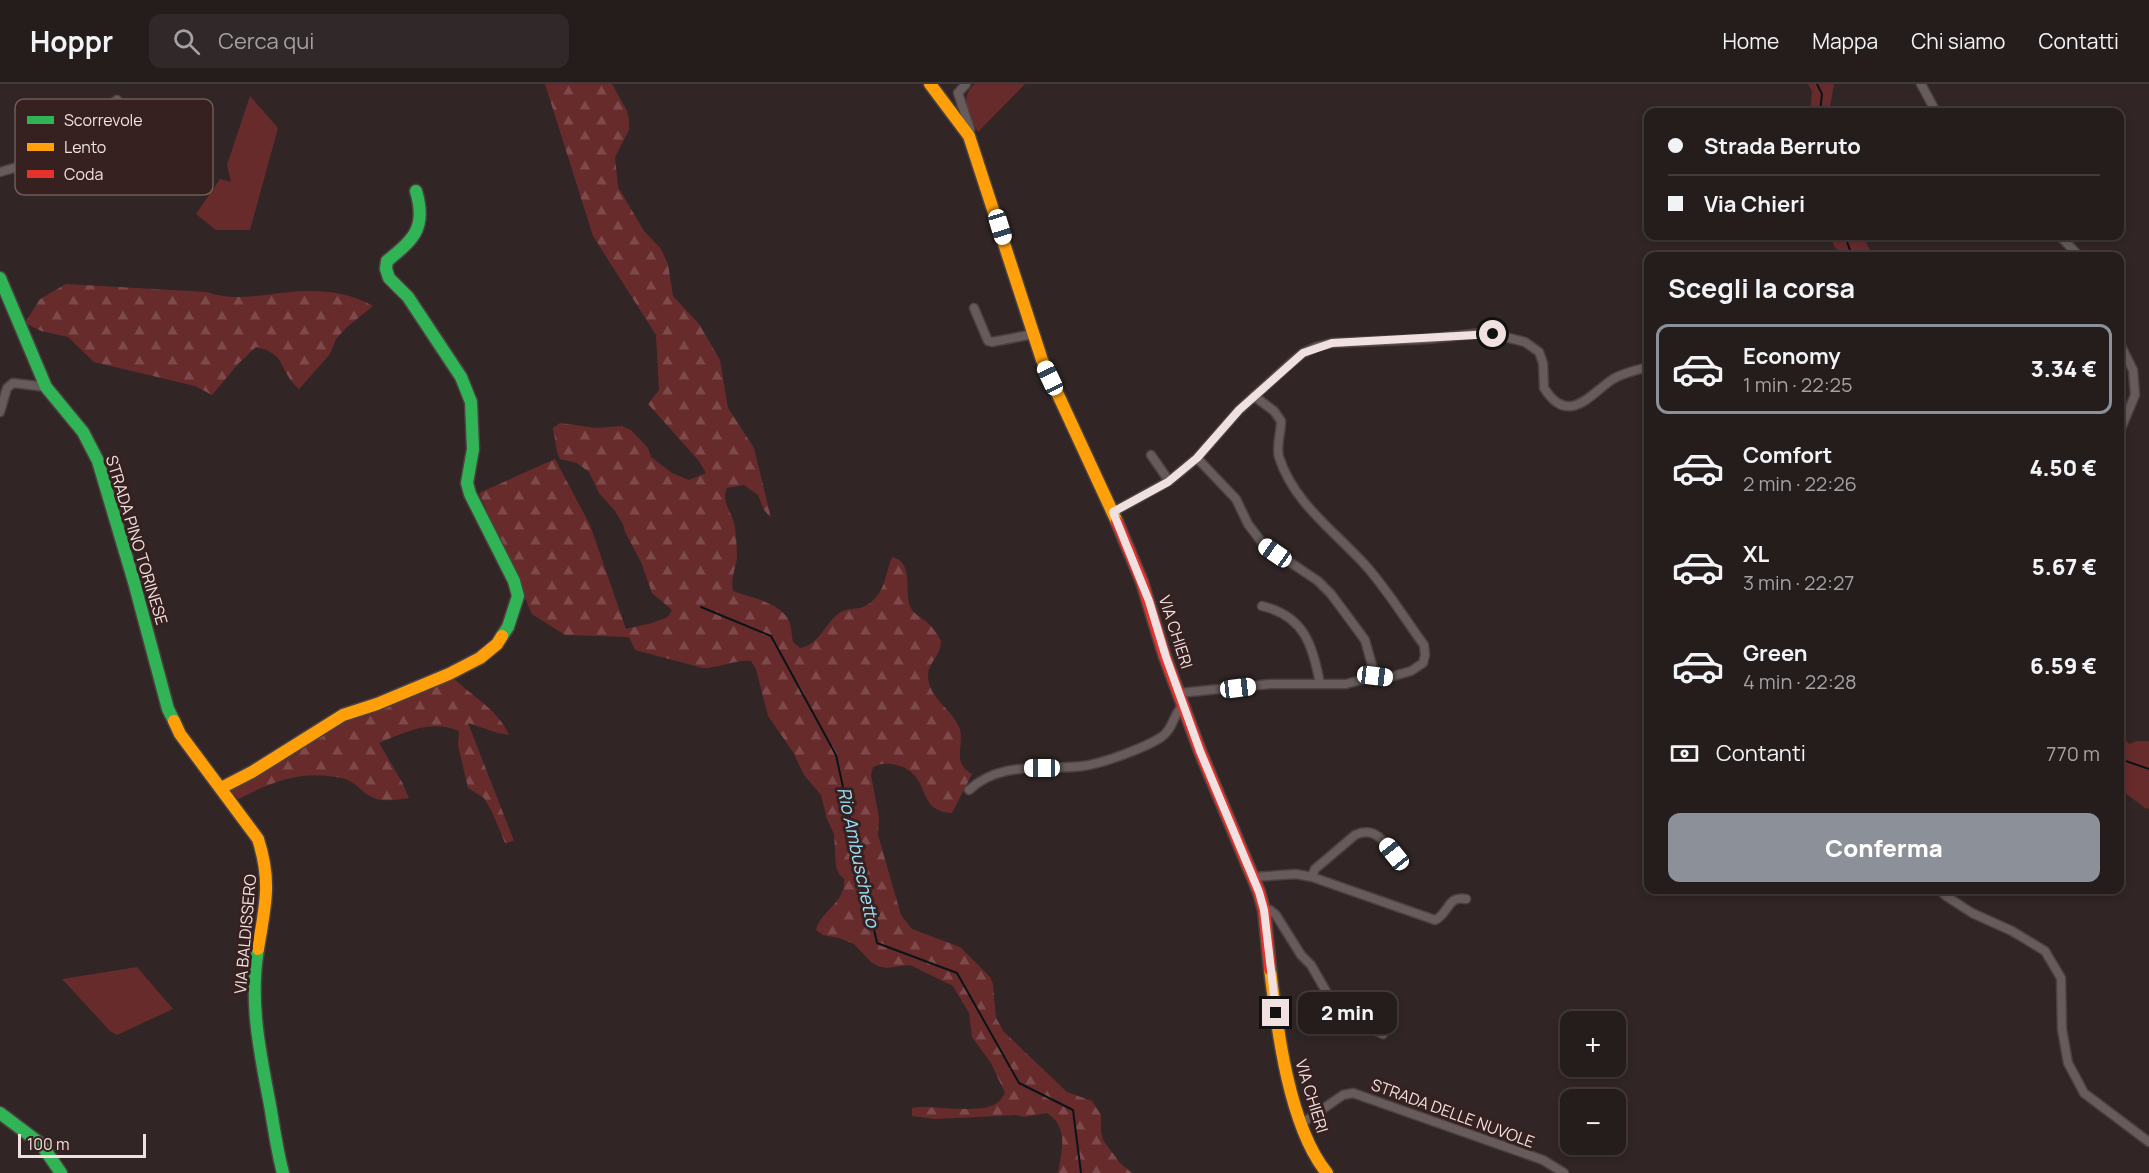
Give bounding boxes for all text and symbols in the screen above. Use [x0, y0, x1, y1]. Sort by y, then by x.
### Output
search box [149, 14, 569, 68]
text: Hoppr [30, 22, 113, 60]
icon: search [170, 25, 203, 58]
text: Cerca qui [218, 26, 314, 56]
text: Home [1722, 27, 1779, 55]
text: Mappa [1812, 27, 1878, 55]
text: Chi siamo [1911, 27, 2006, 55]
text: Contatti [2039, 27, 2119, 55]
legend [15, 99, 213, 195]
text: Scorrevole [64, 109, 143, 131]
text: Strada Berruto [1704, 131, 1861, 161]
text: Lento [64, 136, 106, 158]
text: Coda [64, 163, 103, 185]
text: Via Chieri [1704, 189, 1805, 219]
car [986, 207, 1014, 247]
text: Scegli la corsa [1668, 269, 1855, 306]
route start [1479, 320, 1506, 347]
text: Economy [1743, 341, 1841, 371]
icon: car [1671, 342, 1725, 396]
text: 3.34 € [2031, 354, 2097, 384]
car [1034, 358, 1066, 398]
text: 1 min · 22:25 [1743, 371, 1853, 398]
text: Comfort [1743, 440, 1832, 470]
icon: car [1671, 441, 1725, 495]
street label: STRADA PINO TORINESE [101, 453, 173, 627]
text: 4.50 € [2029, 453, 2097, 483]
text: 2 min · 22:26 [1743, 470, 1857, 497]
car [1255, 535, 1295, 571]
text: XL [1743, 539, 1769, 569]
icon: car [1671, 540, 1725, 594]
text: 5.67 € [2032, 552, 2097, 582]
text: 3 min · 22:27 [1743, 569, 1854, 596]
street label: VIA CHIERI [1154, 593, 1198, 671]
text: Green [1743, 638, 1808, 668]
icon: car [1671, 639, 1725, 693]
text: 6.59 € [2030, 651, 2097, 681]
car [1356, 665, 1394, 687]
text: 4 min · 22:28 [1743, 668, 1857, 695]
car [1219, 677, 1257, 699]
icon: cash [1668, 737, 1701, 770]
text: Contanti [1716, 738, 1806, 768]
text: 770 m [2046, 740, 2100, 767]
car [1024, 759, 1060, 777]
water label: Rio Ambuschetto [832, 785, 886, 930]
button: Conferma [1668, 813, 2100, 882]
car [1376, 834, 1412, 874]
street label: VIA BALDISSERO [229, 873, 261, 995]
callout: 2 min [1297, 992, 1396, 1034]
route end [1262, 999, 1289, 1026]
text: 2 min [1321, 999, 1374, 1026]
map controls [1560, 1011, 1626, 1155]
button: + [1560, 1011, 1626, 1077]
street label: VIA CHIERI [1290, 1057, 1334, 1135]
street label: STRADA DELLE NUVOLE [1368, 1073, 1538, 1153]
button: − [1560, 1089, 1626, 1155]
scale bar [18, 1131, 146, 1158]
text: 100 m [27, 1133, 70, 1155]

